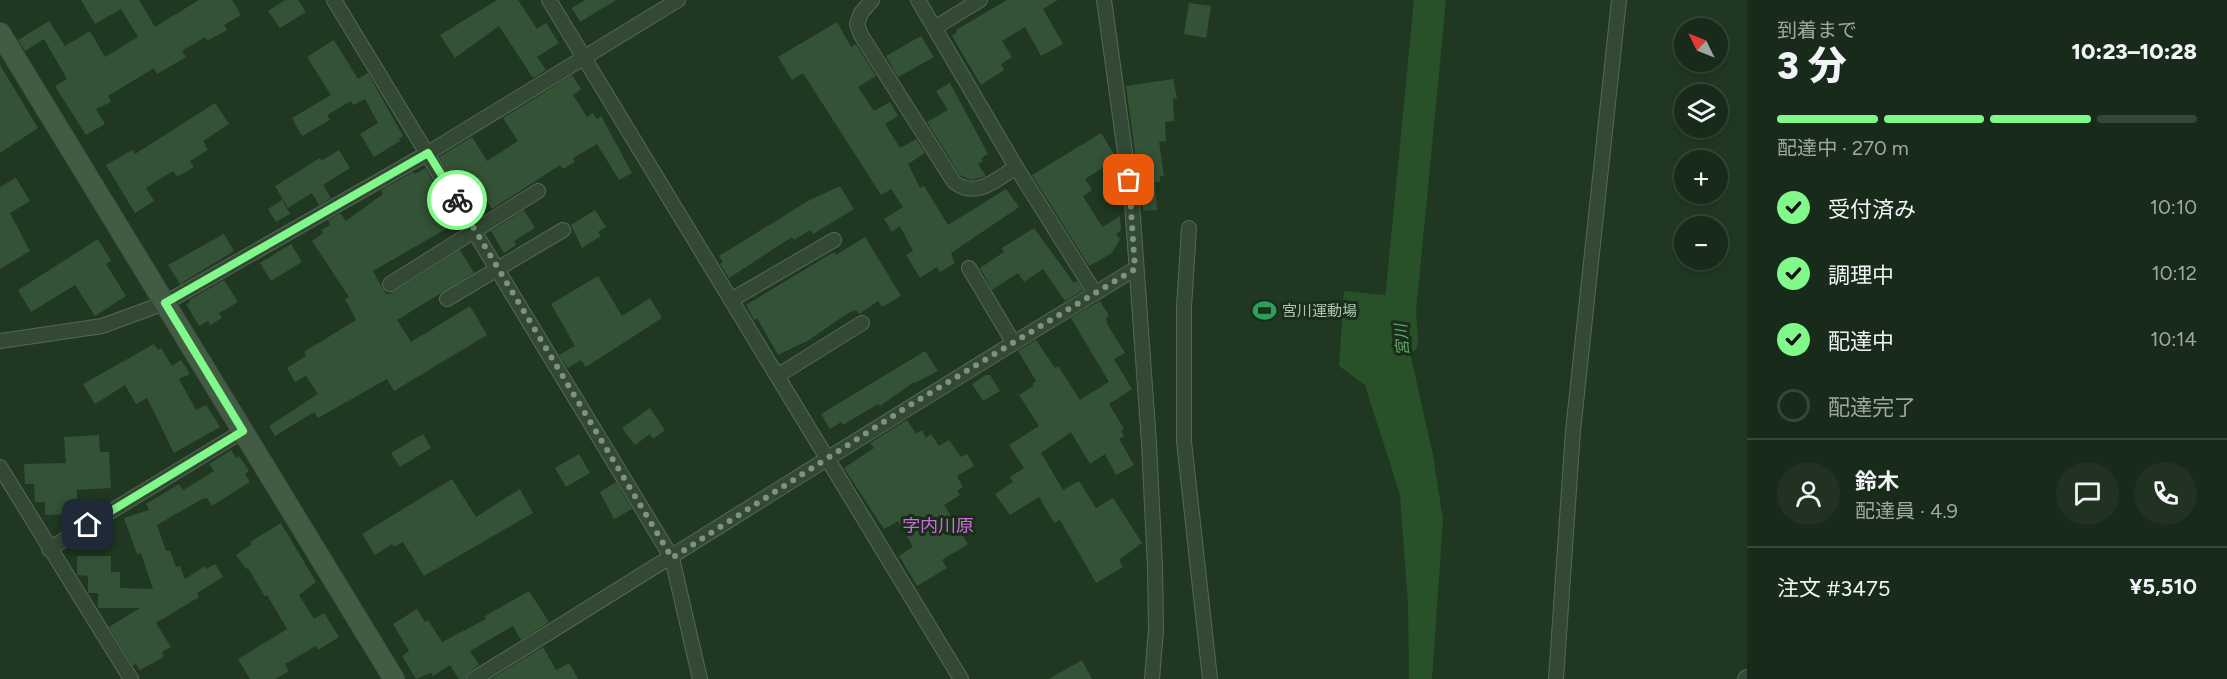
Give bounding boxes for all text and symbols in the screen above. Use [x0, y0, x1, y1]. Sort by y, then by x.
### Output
north arrow [1674, 18, 1728, 72]
map controls [1674, 18, 1728, 270]
text: 到着まで [1777, 18, 1857, 42]
text: 10:23–10:28 [2072, 38, 2197, 65]
text: 3 分 [1777, 42, 1847, 89]
button: layers [1674, 84, 1728, 138]
text: 配達中 · 270 m [1777, 136, 1909, 160]
button: + [1674, 150, 1728, 204]
pin [1103, 154, 1154, 205]
icon: bag [1112, 163, 1145, 196]
courier [427, 170, 487, 230]
icon: bike [441, 184, 474, 217]
icon: check [1777, 191, 1810, 224]
text: 10:10 [2150, 195, 2197, 219]
text: 受付済み [1828, 196, 1916, 223]
button: − [1674, 216, 1728, 270]
icon: check [1777, 257, 1810, 290]
text: 10:12 [2151, 261, 2197, 285]
text: 調理中 [1828, 262, 1894, 289]
sports icon: 宮川運動場 [1251, 298, 1277, 324]
place label: 宮川運動場 [1282, 302, 1357, 320]
water label: 宮川 [1391, 321, 1413, 357]
icon: check [1777, 323, 1810, 356]
text: 10:14 [2150, 327, 2197, 351]
text: 配達中 [1828, 328, 1894, 355]
text: 配達完了 [1828, 394, 1916, 421]
button: person [1777, 462, 1840, 525]
button: chat [2056, 462, 2119, 525]
button: phone [2134, 462, 2197, 525]
text: 鈴木 [1855, 468, 1899, 495]
pin [62, 499, 113, 550]
text: 配達員 · 4.9 [1855, 499, 1958, 523]
icon: home [71, 508, 104, 541]
district label: 字内川原 [902, 515, 974, 537]
text: ¥5,510 [2129, 573, 2197, 600]
text: 注文 #3475 [1777, 575, 1890, 602]

